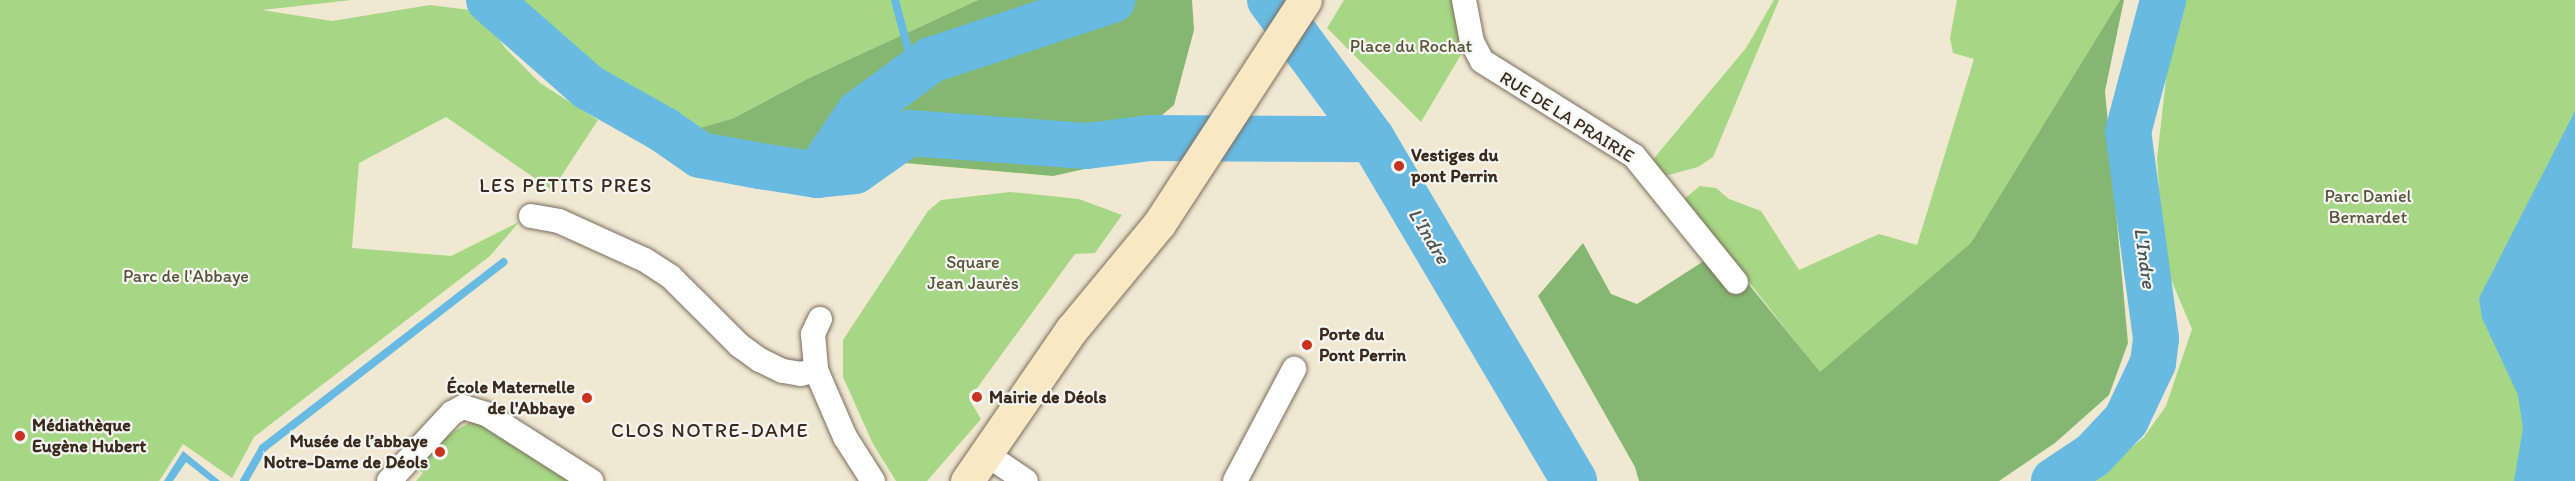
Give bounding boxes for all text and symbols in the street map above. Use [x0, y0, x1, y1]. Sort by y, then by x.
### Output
park label: Place du Rochat [1350, 35, 1472, 57]
street label: RUE DE LA PRAIRIE [1496, 67, 1638, 167]
place label: Vestiges du pont Perrin [1411, 145, 1499, 188]
marker: Vestiges du pont Perrin [1392, 159, 1406, 173]
district label: LES PETITS PRES [480, 173, 652, 197]
park label: Parc Daniel Bernardet [2324, 186, 2412, 228]
water label: L'Indre [1403, 204, 1455, 268]
water label: L'Indre [2129, 226, 2161, 290]
park label: Square Jean Jaurès [927, 252, 1019, 294]
park label: Parc de l'Abbaye [123, 265, 249, 287]
place label: Porte du Pont Perrin [1319, 324, 1406, 366]
marker: Porte du Pont Perrin [1300, 338, 1314, 352]
place label: École Maternelle de l'Abbaye [447, 377, 575, 420]
place label: Mairie de Déols [989, 386, 1107, 408]
marker: Mairie de Déols [970, 390, 984, 404]
marker: École Maternelle de l'Abbaye [580, 391, 594, 405]
place label: Médiathèque Eugène Hubert [32, 415, 146, 458]
district label: CLOS NOTRE-DAME [610, 418, 810, 442]
marker: Médiathèque Eugène Hubert [13, 429, 27, 443]
place label: Musée de l’abbaye Notre-Dame de Déols [264, 431, 428, 474]
marker: Musée de l’abbaye Notre-Dame de Déols [433, 445, 447, 459]

